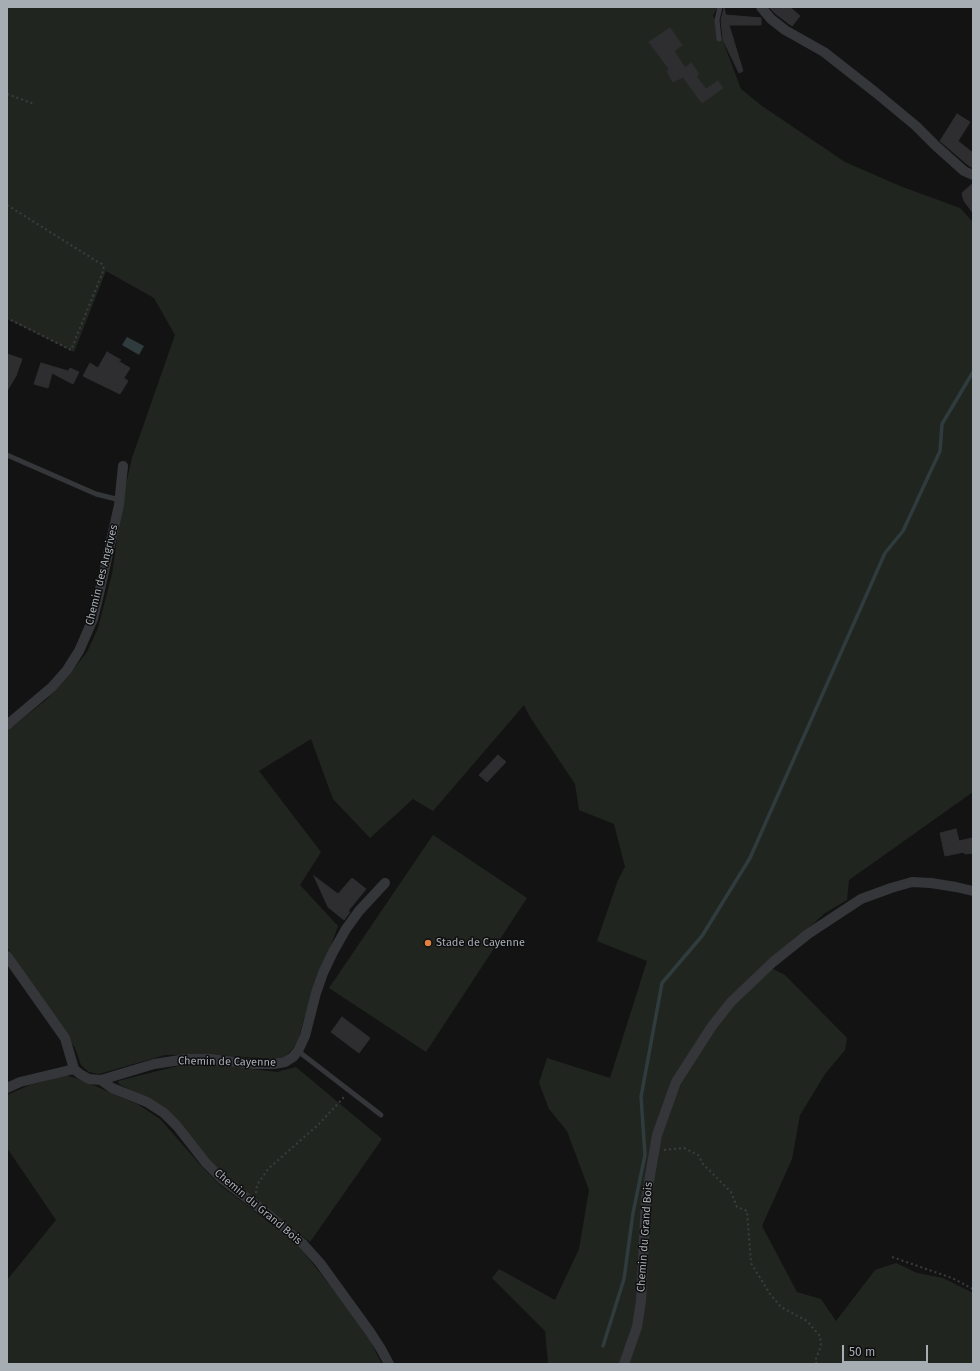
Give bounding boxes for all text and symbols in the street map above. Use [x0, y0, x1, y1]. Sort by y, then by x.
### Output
street label: Chemin des Angrives [83, 523, 121, 627]
place label: Stade de Cayenne [436, 936, 525, 950]
marker: Stade de Cayenne [423, 938, 433, 948]
street label: Chemin de Cayenne [178, 1055, 276, 1069]
street label: Chemin du Grand Bois [211, 1166, 305, 1248]
street label: Chemin du Grand Bois [635, 1181, 655, 1293]
scale bar [844, 1337, 930, 1363]
text: 50 m [849, 1345, 875, 1359]

